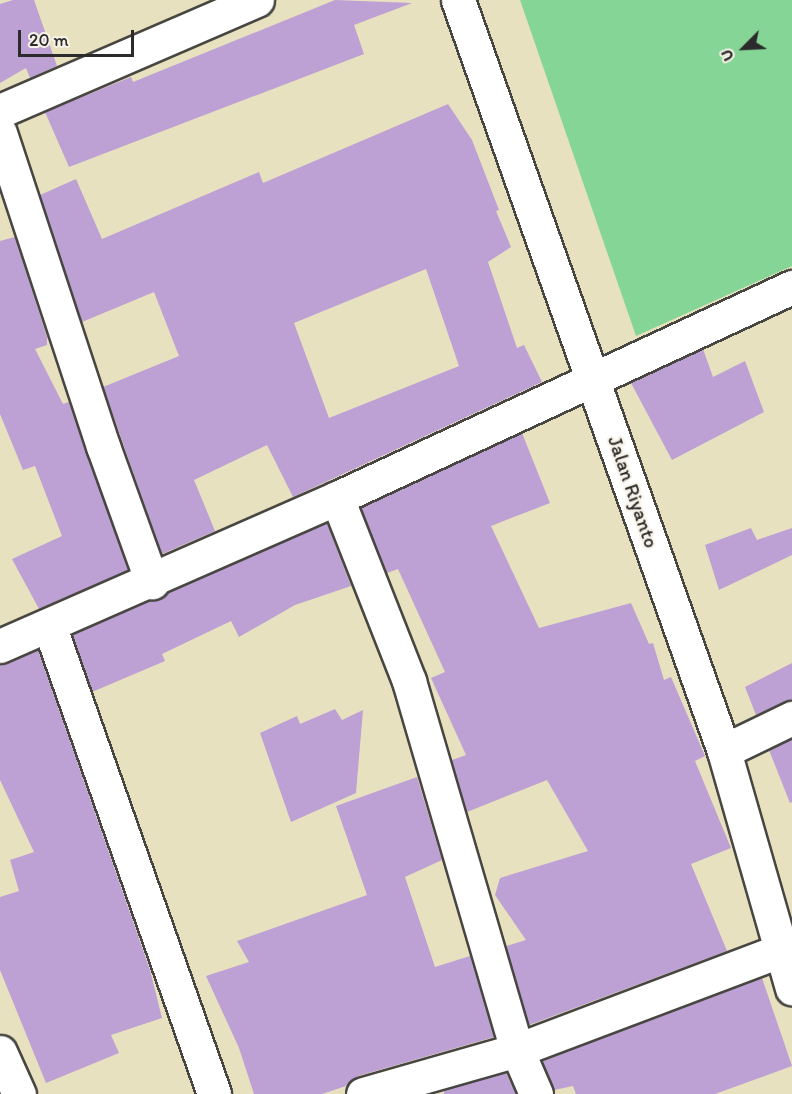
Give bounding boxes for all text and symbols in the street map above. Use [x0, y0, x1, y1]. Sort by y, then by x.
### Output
scale bar [21, 18, 136, 56]
north arrow [714, 18, 774, 78]
text: 20 m [29, 29, 69, 51]
text: U [716, 47, 738, 64]
street label: Jalan Riyanto [603, 434, 663, 550]

